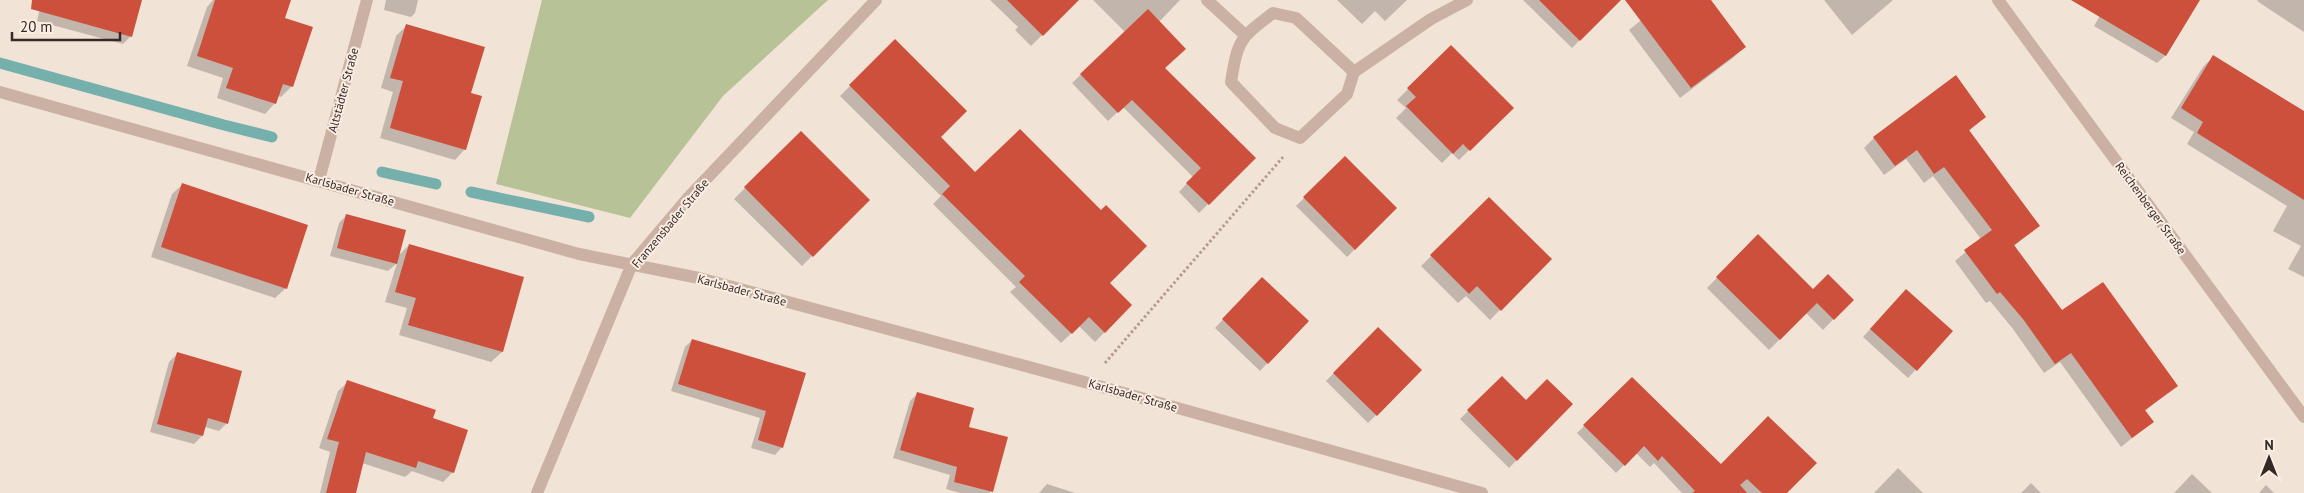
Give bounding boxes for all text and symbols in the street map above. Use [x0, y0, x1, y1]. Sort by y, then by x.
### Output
scale bar [12, 10, 120, 42]
text: 20 m [20, 17, 53, 36]
street label: Altstädter Straße [324, 46, 362, 134]
street label: Reichenberger Straße [2112, 159, 2190, 257]
street label: Karlsbader Straße [304, 169, 396, 209]
street label: Franzensbader Straße [628, 175, 712, 271]
street label: Karlsbader Straße [696, 271, 788, 309]
street label: Karlsbader Straße [1087, 375, 1179, 415]
north arrow [2244, 433, 2294, 483]
text: N [2264, 436, 2274, 454]

